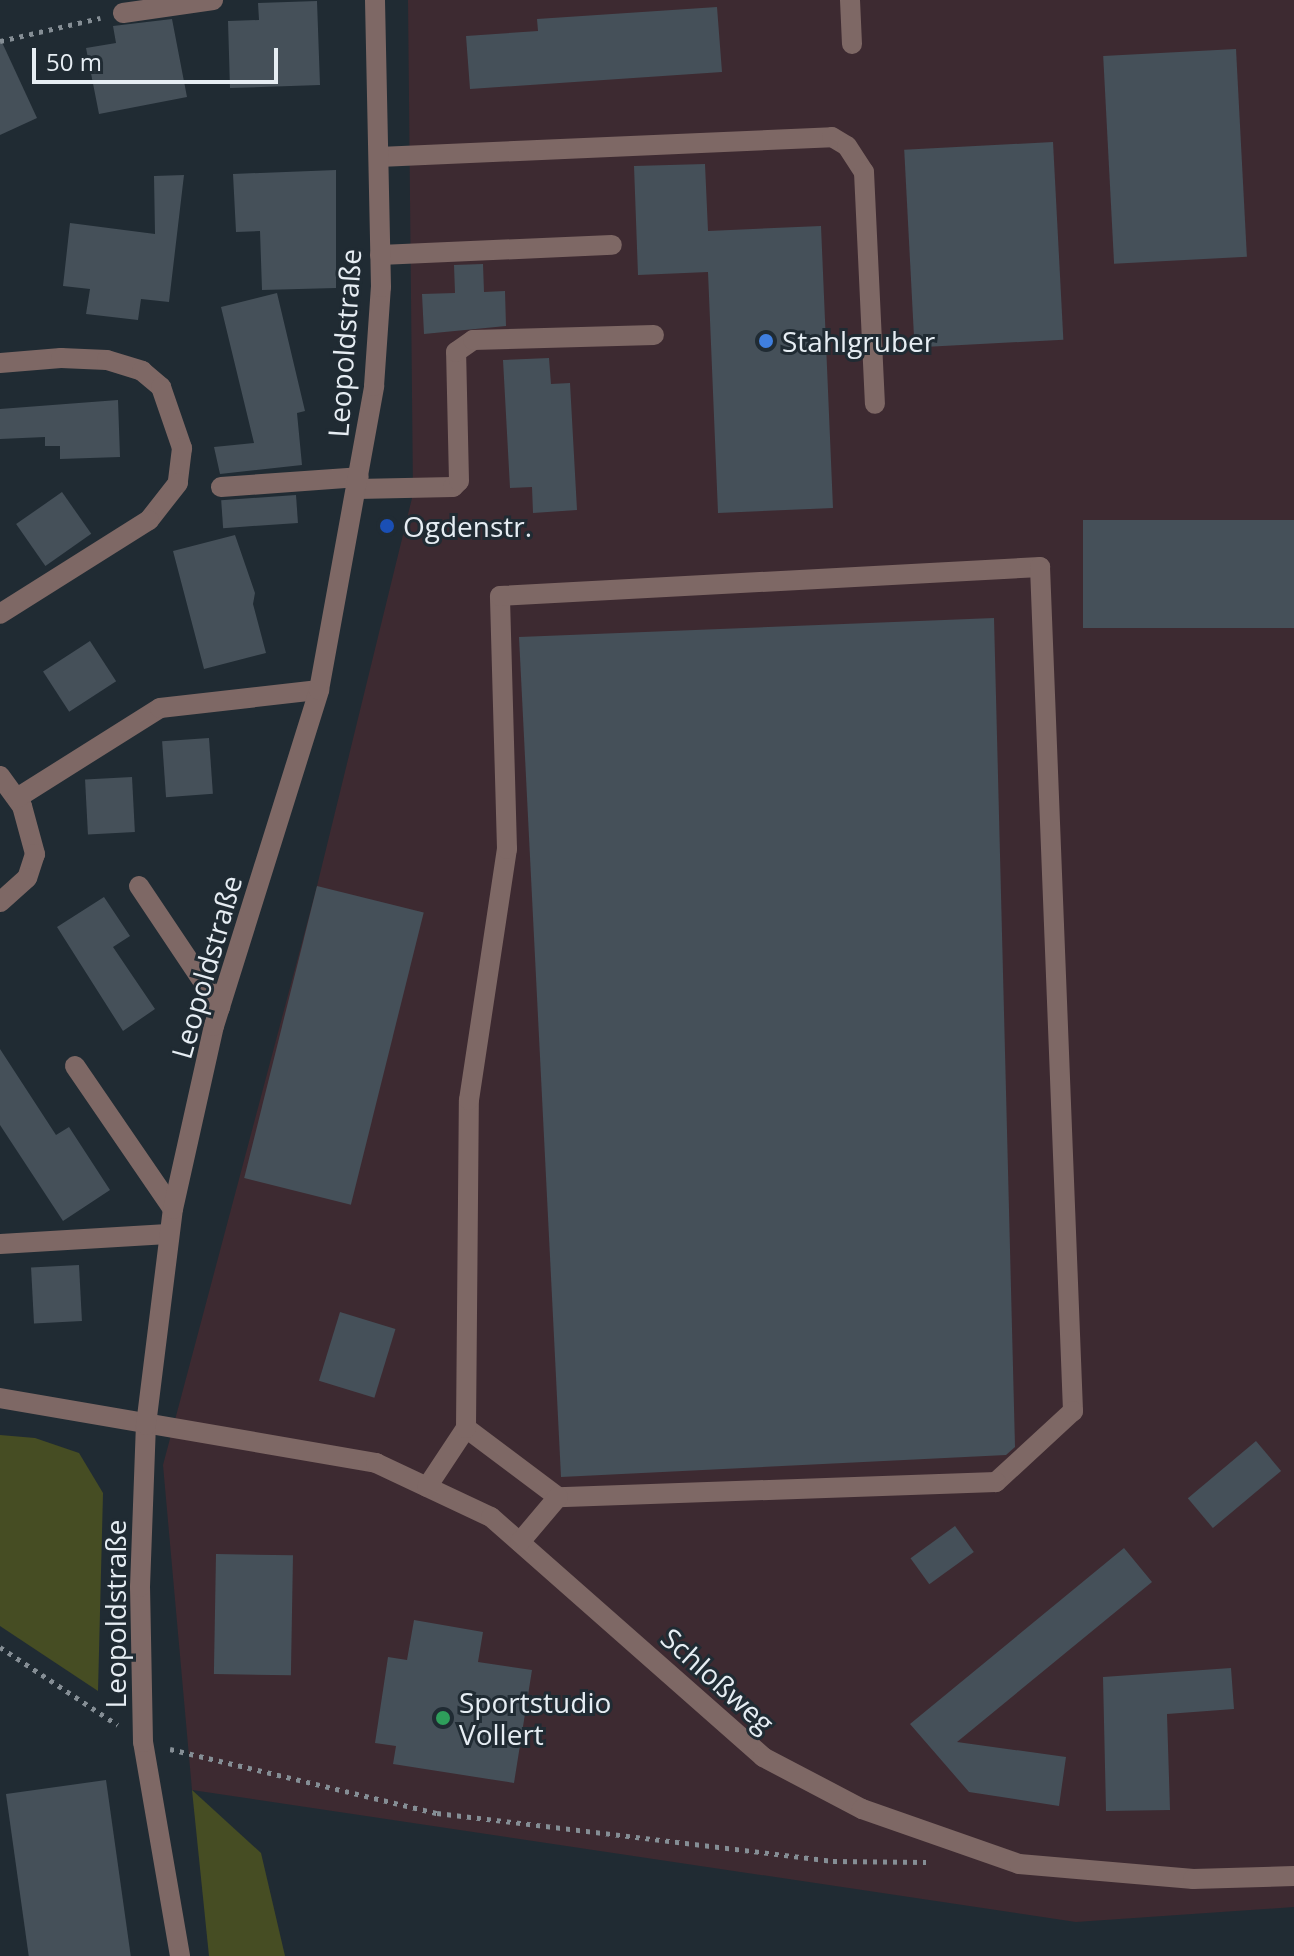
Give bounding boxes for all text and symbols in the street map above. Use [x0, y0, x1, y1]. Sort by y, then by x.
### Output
scale bar [36, 32, 282, 82]
text: 50 m [46, 45, 102, 78]
street label: Leopoldstraße [321, 248, 367, 438]
place label: Stahlgruber [782, 324, 935, 358]
marker: Stahlgruber [757, 332, 775, 350]
place label: Ogdenstr. [403, 509, 532, 543]
marker: Ogdenstr. [378, 517, 396, 535]
street label: Leopoldstraße [164, 872, 248, 1062]
street label: Leopoldstraße [98, 1520, 132, 1708]
street label: Schloßweg [655, 1621, 781, 1739]
place label: Sportstudio Vollert [459, 1685, 611, 1751]
marker: Sportstudio Vollert [434, 1709, 452, 1727]

